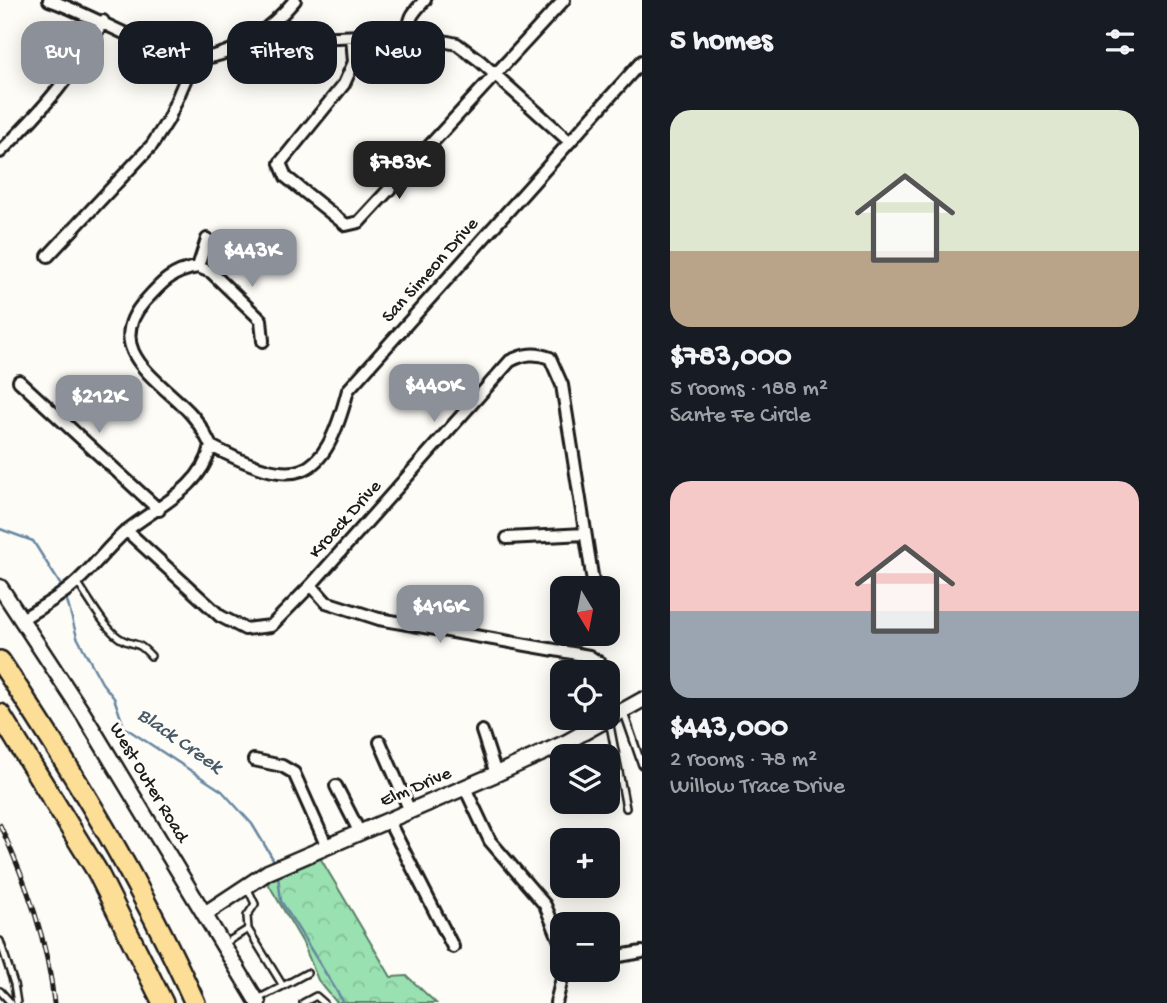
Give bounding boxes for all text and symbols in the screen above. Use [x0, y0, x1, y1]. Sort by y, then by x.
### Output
chip: Buy [21, 21, 104, 84]
chip: Rent [118, 21, 213, 84]
chip: Filters [227, 21, 337, 84]
chip: New [351, 21, 445, 84]
icon: filters [1101, 23, 1139, 61]
text: 5 homes [670, 25, 772, 60]
pin: $783K [350, 142, 448, 201]
text: $783K [369, 150, 429, 177]
icon: home [842, 155, 968, 281]
street label: San Simeon Drive [378, 213, 484, 328]
pin: $443K [203, 230, 301, 289]
text: $443K [224, 238, 280, 265]
text: $783,000 [670, 341, 792, 376]
pin: $440K [385, 364, 483, 424]
text: $440K [405, 373, 463, 400]
pin: $212K [50, 376, 148, 435]
text: 5 rooms · 188 m² [670, 376, 828, 403]
text: $212K [72, 384, 126, 411]
text: Sante Fe Circle [670, 403, 811, 430]
street label: Kroeck Drive [305, 476, 387, 564]
icon: home [842, 526, 968, 652]
north arrow [550, 576, 620, 646]
map controls [550, 576, 620, 982]
pin: $416K [391, 586, 489, 645]
text: $416K [413, 594, 467, 621]
button: locate [550, 660, 620, 730]
water label: Black Creek [132, 704, 229, 782]
text: $443,000 [670, 712, 788, 747]
street label: West Outer Road [103, 719, 194, 849]
button: layers [550, 744, 620, 814]
text: 2 rooms · 78 m² [670, 747, 817, 774]
street label: Elm Drive [377, 763, 455, 813]
text: Willow Trace Drive [670, 774, 845, 801]
button: + [550, 828, 620, 898]
button: − [550, 912, 620, 982]

